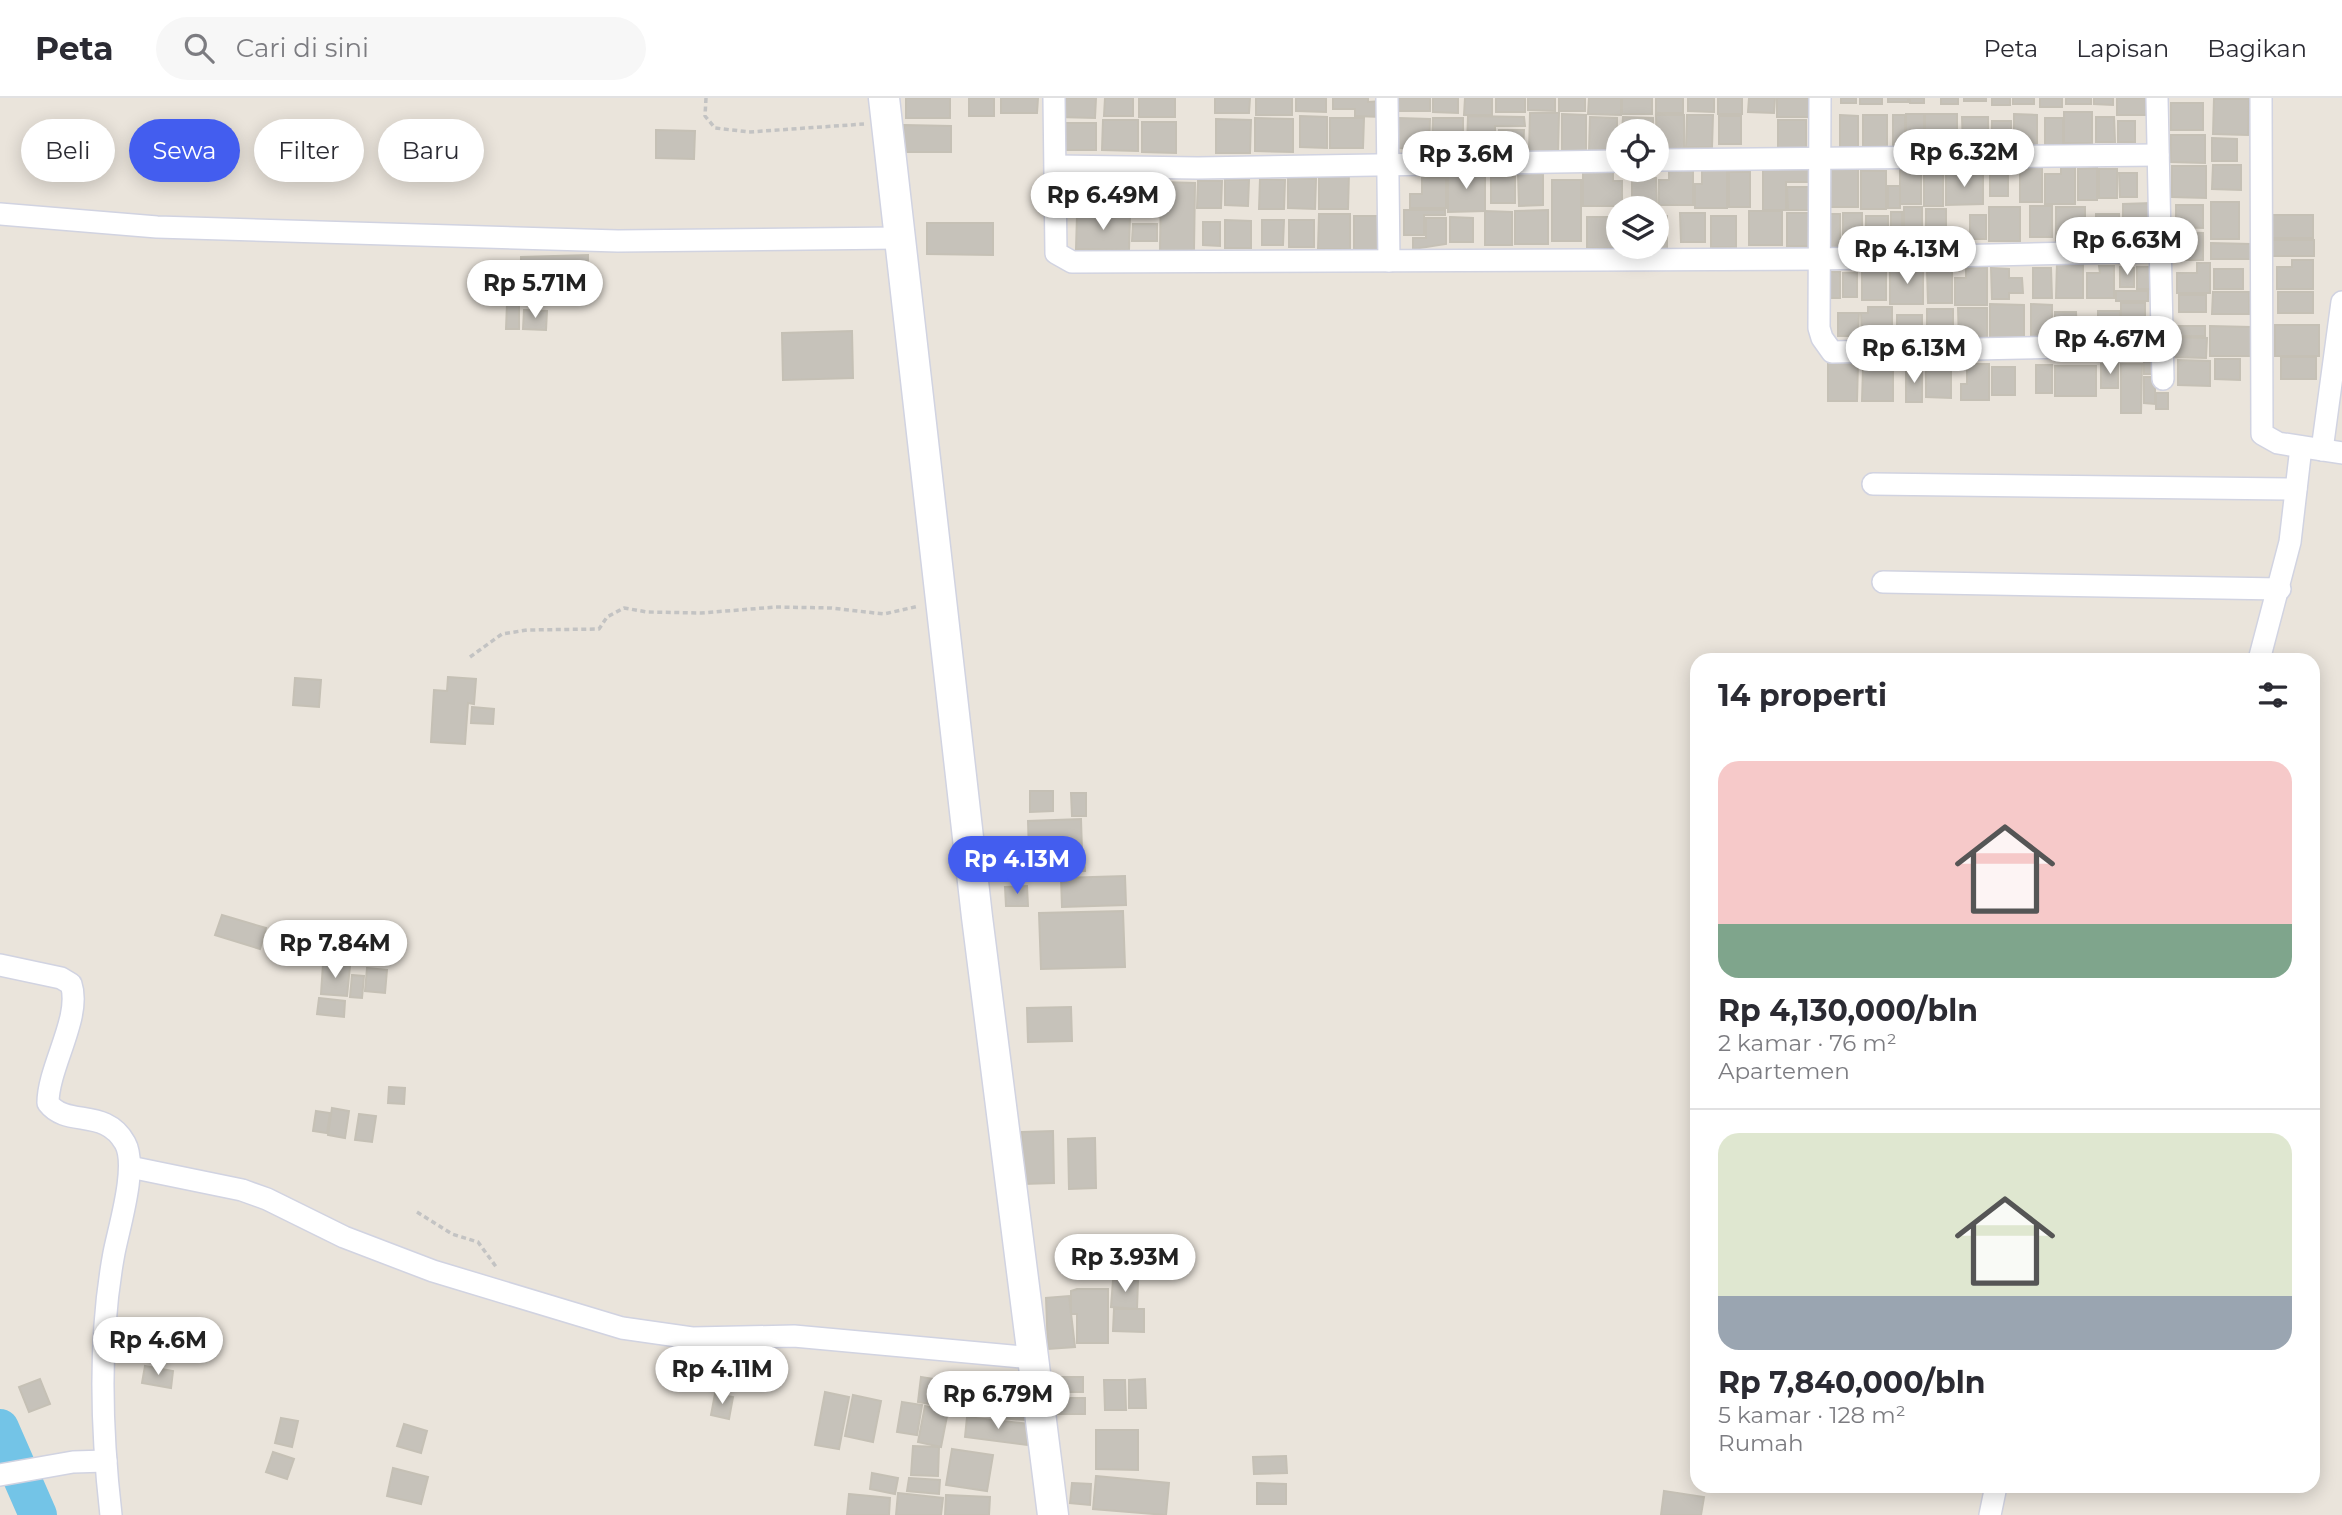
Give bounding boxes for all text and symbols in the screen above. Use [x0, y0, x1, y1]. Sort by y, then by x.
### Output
search box [156, 17, 646, 80]
text: Peta [35, 28, 114, 68]
icon: search [180, 29, 218, 67]
text: Cari di sini [236, 32, 369, 64]
text: Peta [1983, 34, 2038, 63]
text: Lapisan [2076, 34, 2169, 63]
text: Bagikan [2207, 34, 2307, 63]
chip: Beli [21, 119, 115, 182]
chip: Sewa [129, 119, 240, 182]
chip: Filter [254, 119, 364, 182]
chip: Baru [378, 119, 484, 182]
map controls [1606, 119, 1669, 259]
button: locate [1606, 119, 1669, 182]
pin: Rp 6.32M [1892, 130, 2036, 189]
pin: Rp 3.6M [1401, 132, 1531, 191]
text: Rp 6.32M [1909, 138, 2019, 166]
text: Rp 3.6M [1418, 140, 1514, 168]
pin: Rp 6.49M [1031, 172, 1175, 232]
text: Rp 6.49M [1047, 181, 1159, 209]
button: layers [1606, 196, 1669, 259]
pin: Rp 6.63M [2055, 218, 2199, 277]
pin: Rp 4.13M [1835, 226, 1979, 286]
text: Rp 6.63M [2072, 226, 2182, 254]
text: Rp 4.13M [1854, 235, 1960, 263]
pin: Rp 5.71M [463, 260, 607, 320]
text: Rp 5.71M [483, 269, 587, 297]
pin: Rp 4.67M [2038, 316, 2182, 376]
text: Rp 4.67M [2054, 325, 2166, 353]
pin: Rp 6.13M [1842, 326, 1986, 385]
text: Rp 6.13M [1862, 334, 1966, 362]
icon: filters [2254, 676, 2292, 714]
text: 14 properti [1718, 677, 1887, 714]
icon: home [1942, 806, 2068, 932]
pin: Rp 4.13M [945, 836, 1089, 896]
text: Rp 4.13M [964, 845, 1070, 873]
pin: Rp 7.84M [263, 920, 407, 980]
text: Rp 7.84M [279, 929, 391, 957]
text: Rp 4,130,000/bln [1718, 992, 1978, 1029]
text: 2 kamar · 76 m² [1718, 1029, 1897, 1057]
text: Apartemen [1718, 1057, 1850, 1085]
icon: home [1942, 1178, 2068, 1304]
pin: Rp 3.93M [1053, 1234, 1197, 1294]
text: Rp 3.93M [1071, 1243, 1179, 1271]
pin: Rp 4.6M [93, 1318, 223, 1377]
text: Rp 4.6M [109, 1326, 207, 1354]
pin: Rp 4.11M [650, 1346, 794, 1406]
text: Rp 4.11M [671, 1355, 773, 1383]
text: Rp 7,840,000/bln [1718, 1364, 1986, 1401]
pin: Rp 6.79M [926, 1372, 1070, 1431]
text: Rp 6.79M [943, 1380, 1053, 1408]
text: 5 kamar · 128 m² [1718, 1401, 1906, 1429]
text: Rumah [1718, 1429, 1804, 1457]

